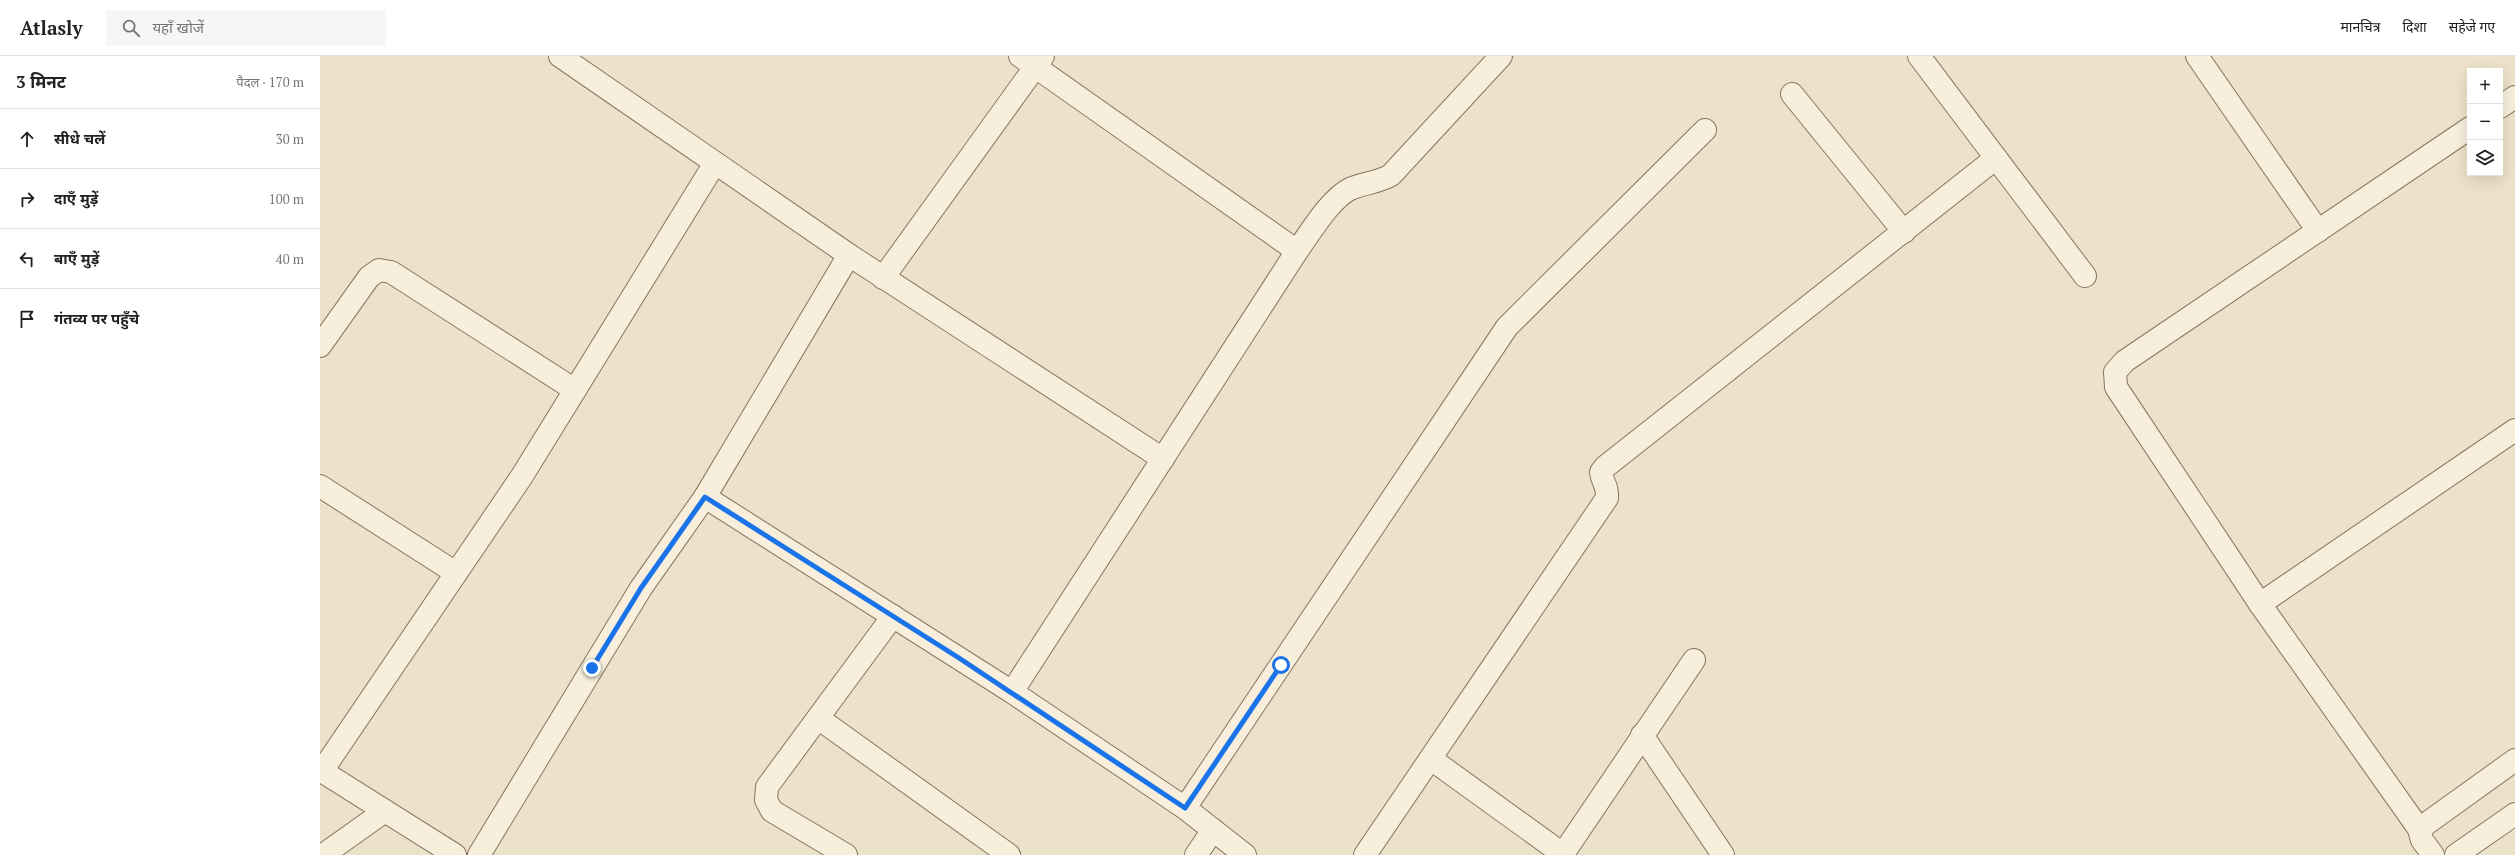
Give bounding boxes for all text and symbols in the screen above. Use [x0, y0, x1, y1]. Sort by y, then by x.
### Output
search box [106, 10, 386, 46]
text: Atlasly [20, 15, 82, 40]
icon: search [120, 17, 142, 39]
text: यहाँ खोजें [152, 17, 204, 37]
text: मानचित्र [2340, 17, 2380, 36]
text: दिशा [2402, 17, 2427, 36]
text: सहेजे गए [2449, 17, 2495, 36]
map controls [2467, 68, 2503, 176]
button: + [2467, 68, 2503, 104]
text: 3 मिनट [16, 70, 66, 93]
text: पैदल · 170 m [236, 73, 304, 91]
button: − [2467, 104, 2503, 140]
icon: ahead [16, 128, 38, 150]
text: सीधे चलें [54, 128, 105, 148]
text: 30 m [276, 130, 304, 148]
button: layers [2467, 140, 2503, 176]
icon: right [16, 188, 38, 210]
text: दाएँ मुड़ें [54, 188, 98, 208]
text: 100 m [269, 190, 304, 208]
icon: left [16, 248, 38, 270]
text: बाएँ मुड़ें [54, 248, 99, 268]
text: 40 m [276, 250, 304, 268]
icon: arrive [16, 308, 38, 330]
text: गंतव्य पर पहुँचे [54, 308, 139, 328]
route start [1272, 656, 1290, 674]
route end [583, 659, 601, 677]

